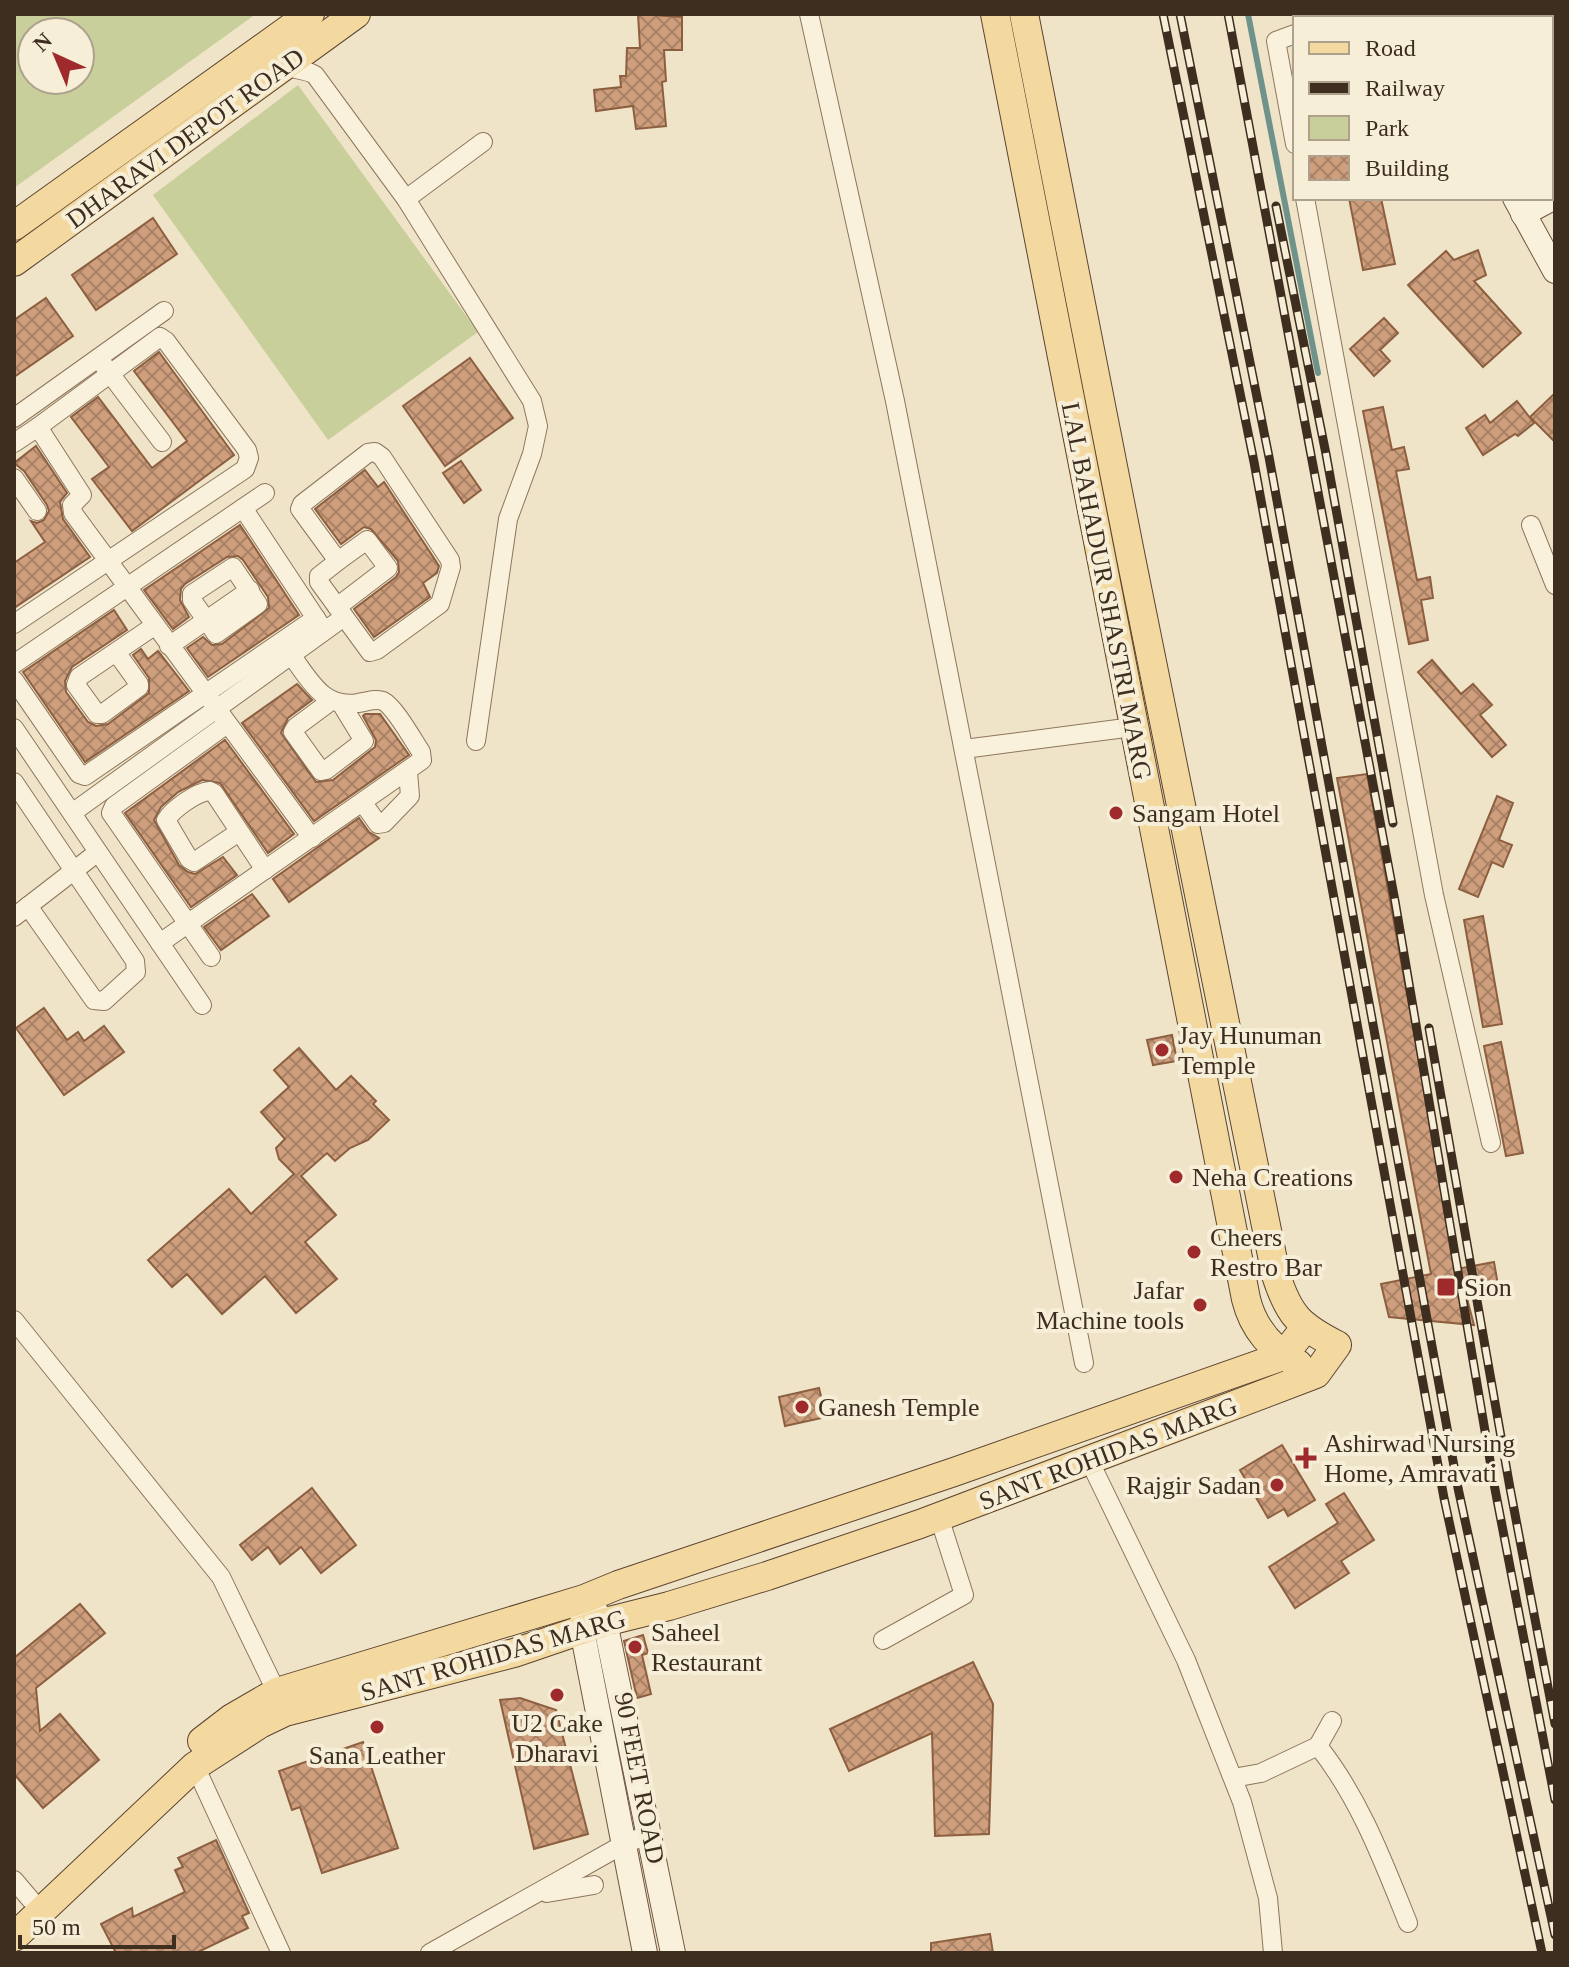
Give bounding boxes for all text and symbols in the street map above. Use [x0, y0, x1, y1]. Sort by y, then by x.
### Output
north arrow [16, 16, 96, 96]
legend [1293, 16, 1553, 200]
text: N [28, 27, 57, 56]
text: Road [1365, 35, 1416, 61]
street label: DHARAVI DEPOT ROAD [61, 42, 310, 234]
text: Railway [1365, 75, 1445, 101]
text: Park [1365, 115, 1409, 141]
text: Building [1365, 155, 1449, 181]
street label: LAL BAHADUR SHASTRI MARG [1056, 400, 1157, 782]
place label: Sangam Hotel [1132, 799, 1280, 828]
marker: Sangam Hotel [1107, 804, 1125, 822]
place label: Jay Hunuman Temple [1178, 1021, 1322, 1080]
marker: Jay Hunuman Temple [1153, 1041, 1171, 1059]
place label: Neha Creations [1192, 1163, 1353, 1192]
marker: Neha Creations [1167, 1168, 1185, 1186]
place label: Cheers Restro Bar [1210, 1223, 1322, 1282]
marker: Cheers Restro Bar [1185, 1243, 1203, 1261]
place label: Sion [1464, 1273, 1512, 1302]
place label: Jafar Machine tools [1036, 1276, 1184, 1335]
marker: Sion [1435, 1276, 1457, 1298]
marker: Jafar Machine tools [1191, 1296, 1209, 1314]
street label: SANT ROHIDAS MARG [975, 1391, 1241, 1516]
place label: Ganesh Temple [818, 1393, 980, 1422]
marker: Ganesh Temple [793, 1398, 811, 1416]
place label: Ashirwad Nursing Home, Amravati [1324, 1429, 1515, 1488]
marker: Ashirwad Nursing Home, Amravati [1295, 1447, 1317, 1469]
place label: Rajgir Sadan [1126, 1471, 1261, 1500]
marker: Rajgir Sadan [1268, 1476, 1286, 1494]
street label: SANT ROHIDAS MARG [357, 1604, 629, 1707]
place label: Saheel Restaurant [651, 1618, 763, 1677]
marker: Saheel Restaurant [626, 1638, 644, 1656]
marker: U2 Cake Dharavi [548, 1686, 566, 1704]
street label: 90 FEET ROAD [609, 1690, 670, 1866]
place label: U2 Cake Dharavi [511, 1709, 603, 1768]
marker: Sana Leather [368, 1718, 386, 1736]
place label: Sana Leather [309, 1741, 446, 1770]
scale bar [20, 1899, 174, 1949]
text: 50 m [32, 1914, 81, 1940]

